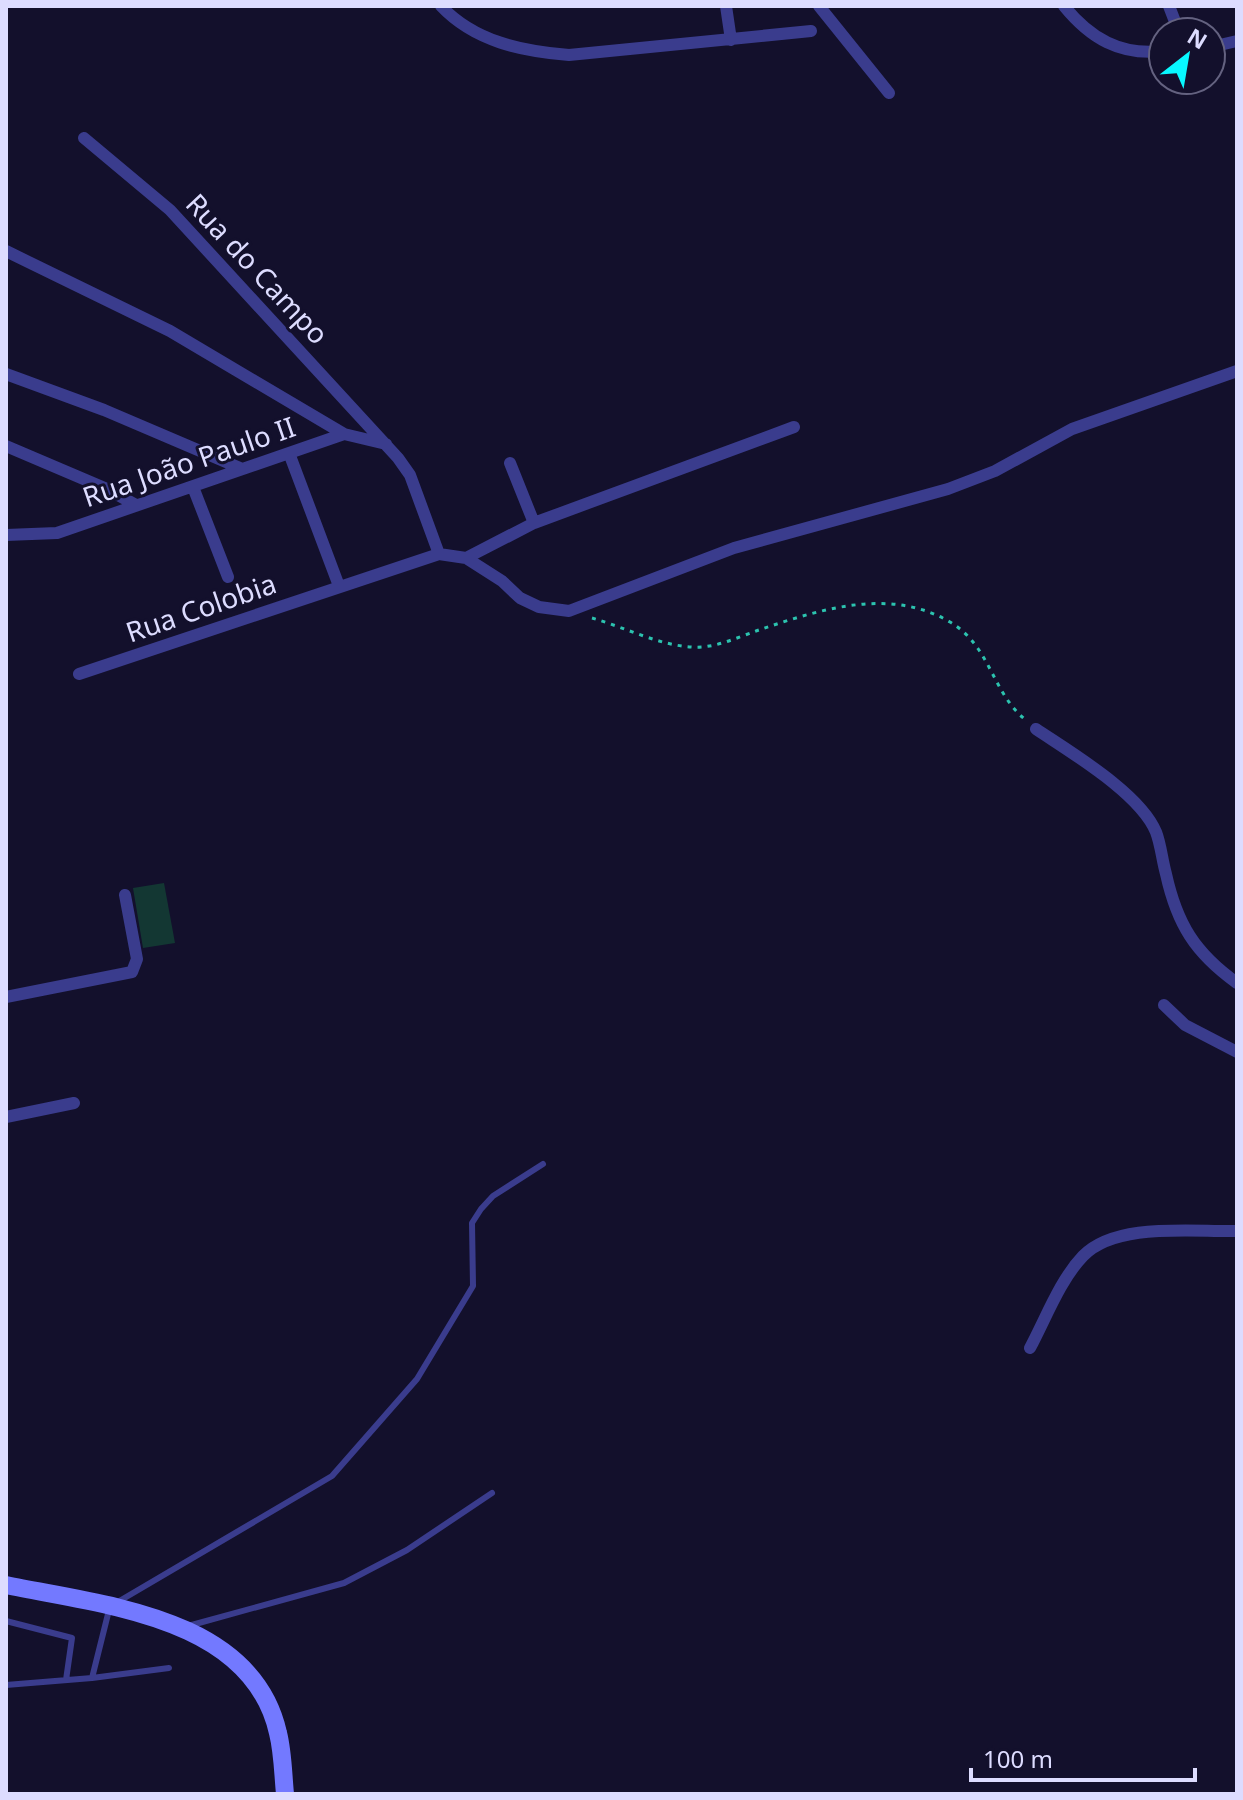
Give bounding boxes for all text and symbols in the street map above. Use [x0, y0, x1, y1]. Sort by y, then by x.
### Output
north arrow [1147, 16, 1227, 96]
text: N [1182, 21, 1213, 55]
street label: Rua do Campo [178, 185, 337, 352]
street label: Rua João Paulo II [77, 407, 300, 515]
street label: Rua Colobia [120, 564, 281, 651]
scale bar [971, 1732, 1195, 1782]
text: 100 m [983, 1742, 1053, 1775]

